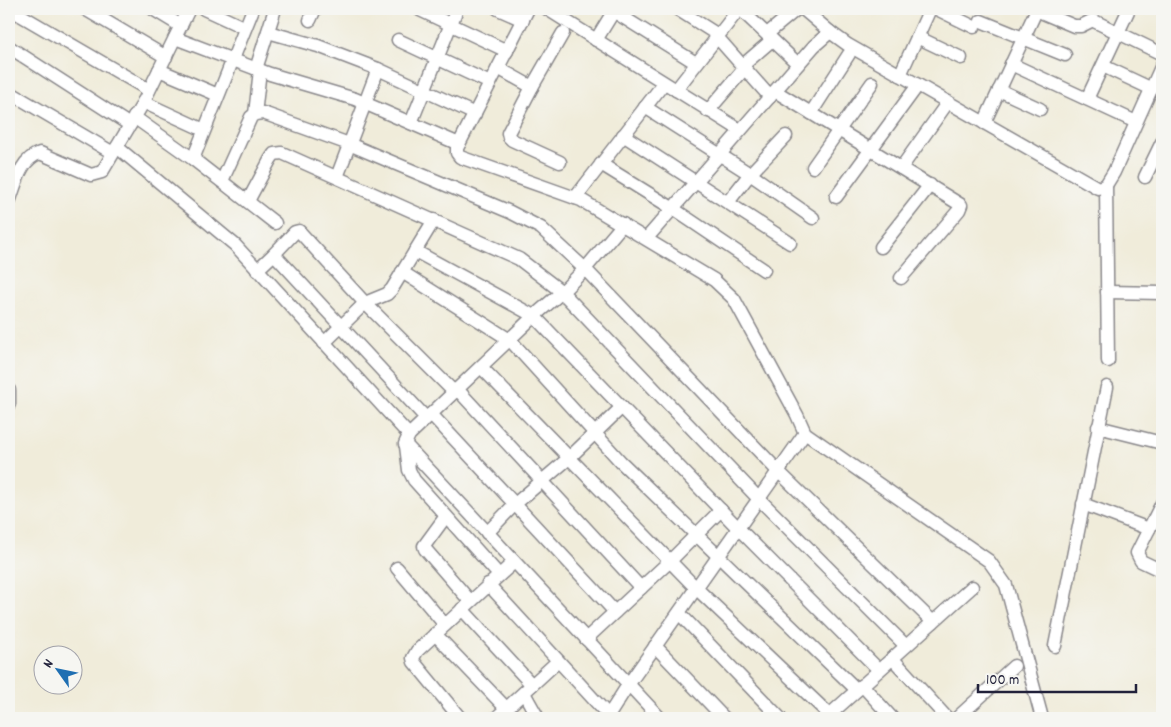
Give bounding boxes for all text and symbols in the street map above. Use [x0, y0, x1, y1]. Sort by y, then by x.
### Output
north arrow [32, 644, 82, 694]
text: N [39, 656, 59, 672]
scale bar [978, 662, 1136, 694]
text: 100 m [986, 670, 1019, 692]

